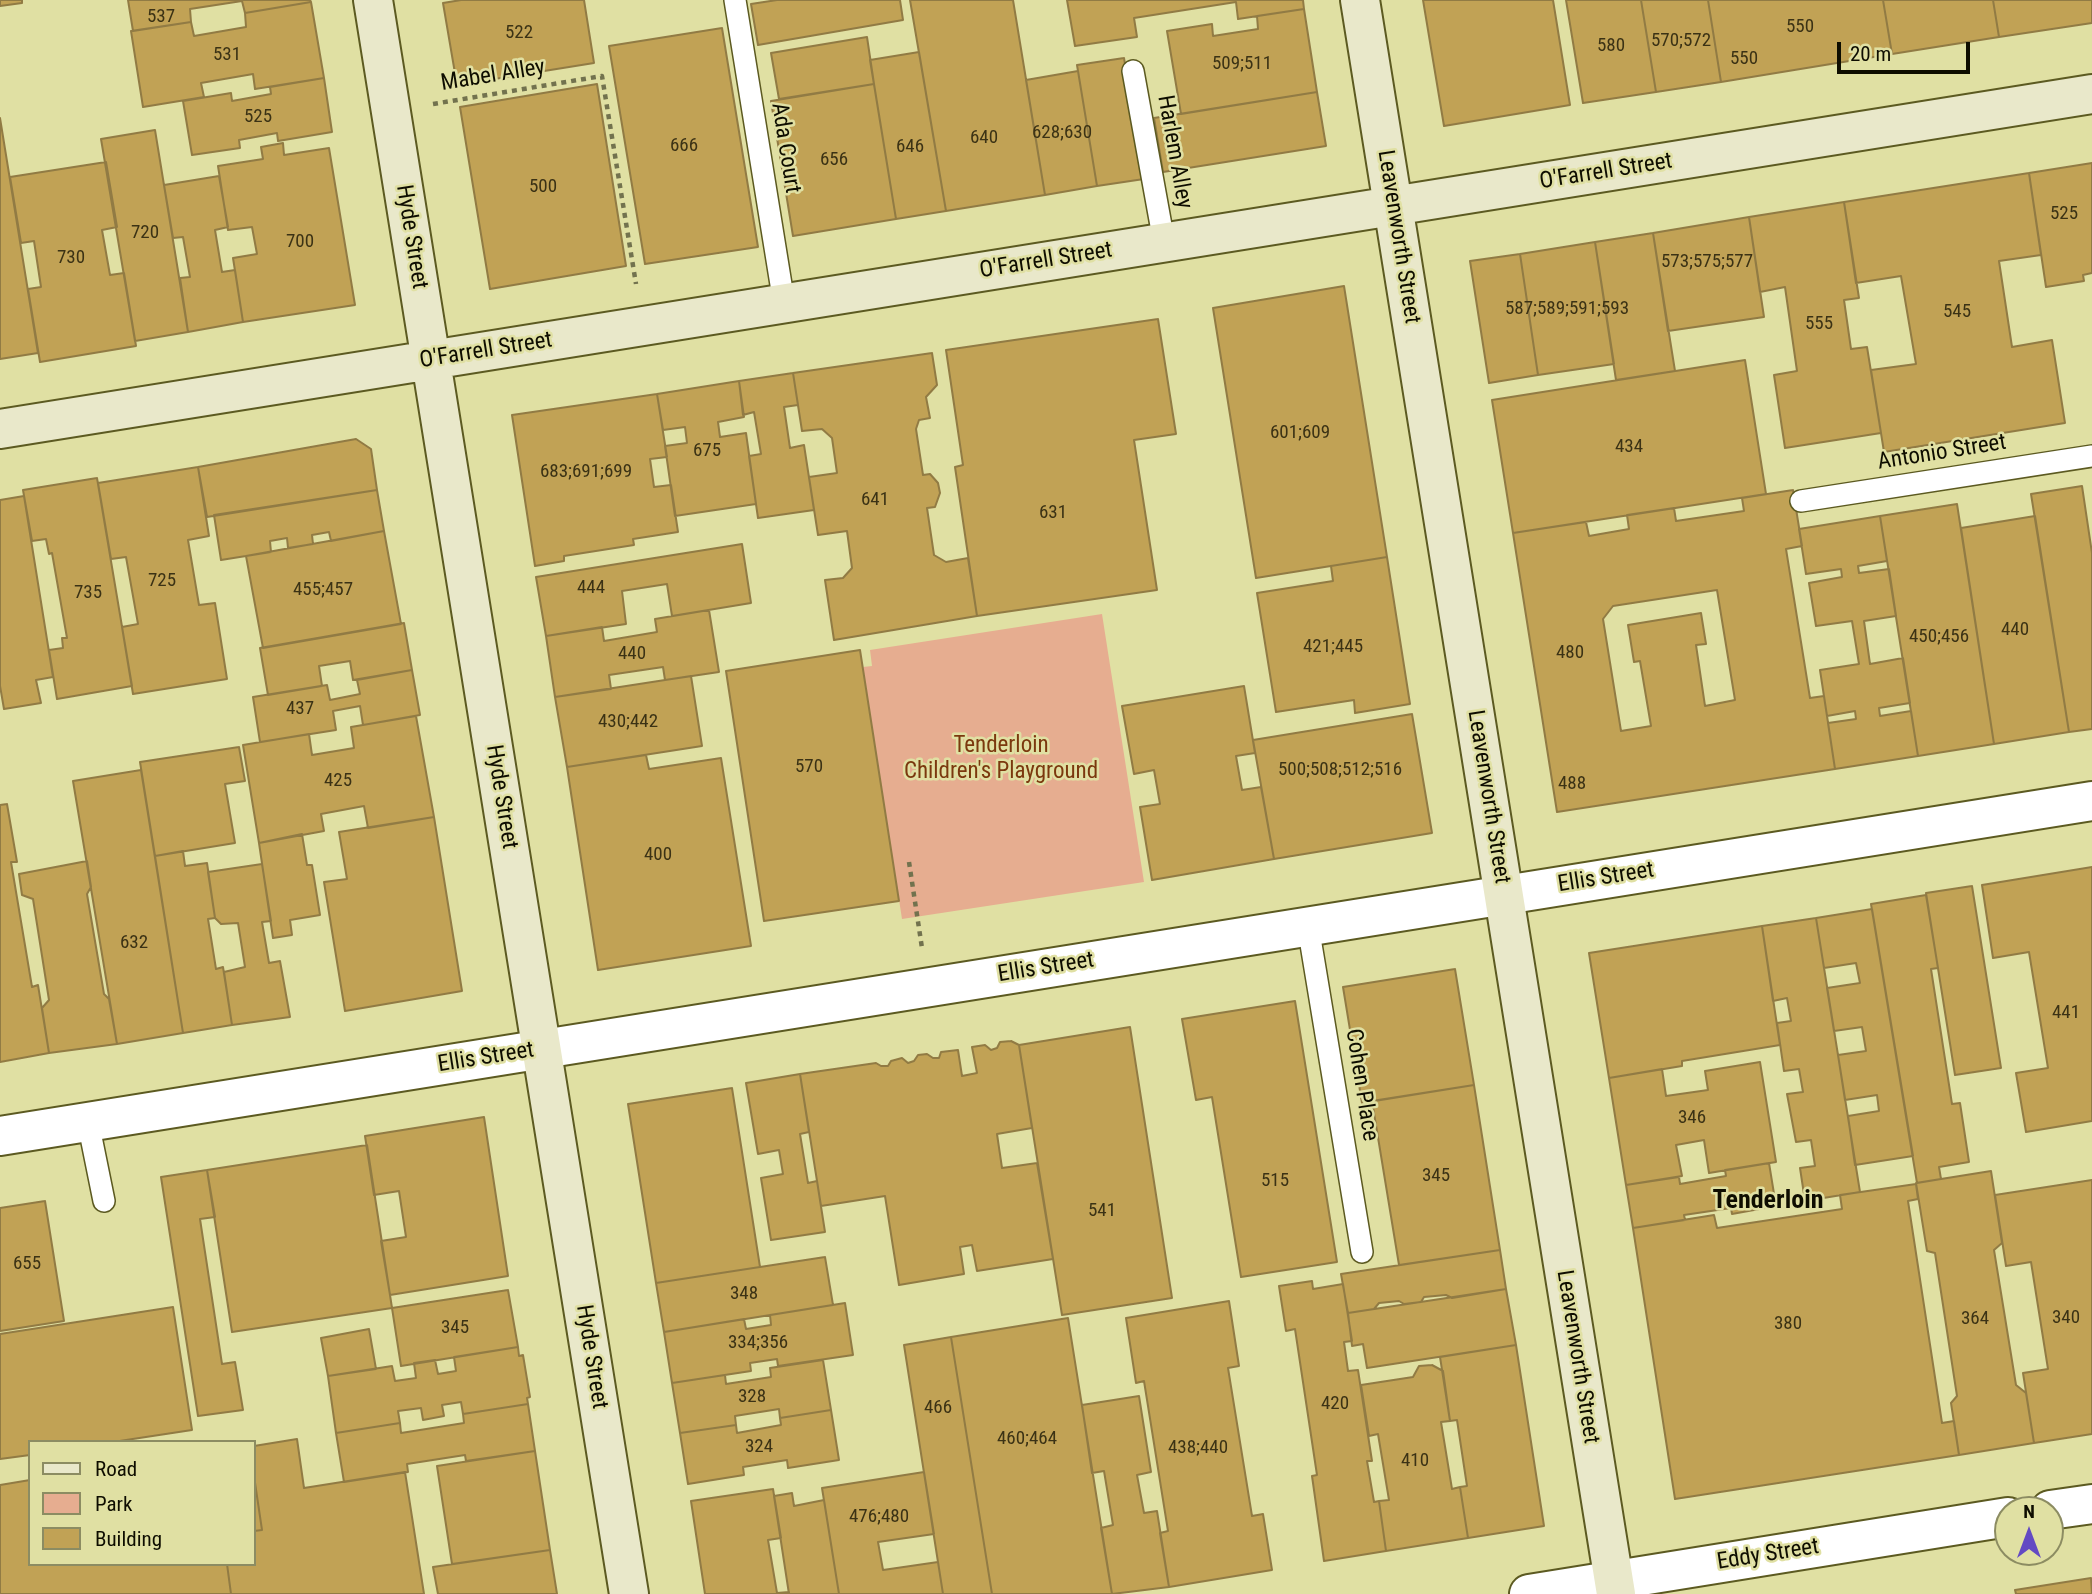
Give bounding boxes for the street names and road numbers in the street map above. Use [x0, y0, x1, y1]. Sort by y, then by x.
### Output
street label: Mabel Alley [439, 54, 547, 98]
street label: Harlem Alley [1150, 93, 1198, 211]
street label: Ada Court [764, 101, 806, 195]
street label: Leavenworth Street [1371, 148, 1425, 326]
street label: O'Farrell Street [1538, 148, 1674, 196]
street label: Hyde Street [389, 183, 433, 291]
street label: O'Farrell Street [978, 237, 1114, 285]
street label: O'Farrell Street [418, 327, 554, 375]
street label: Antonio Street [1876, 429, 2008, 477]
street label: Leavenworth Street [1461, 708, 1515, 886]
street label: Hyde Street [479, 743, 523, 851]
street label: Ellis Street [1556, 857, 1656, 899]
street label: Ellis Street [996, 947, 1096, 989]
street label: Cohen Place [1339, 1027, 1383, 1143]
street label: Ellis Street [436, 1037, 536, 1079]
street label: Leavenworth Street [1550, 1268, 1604, 1446]
street label: Hyde Street [569, 1303, 613, 1411]
street label: Eddy Street [1715, 1533, 1821, 1577]

